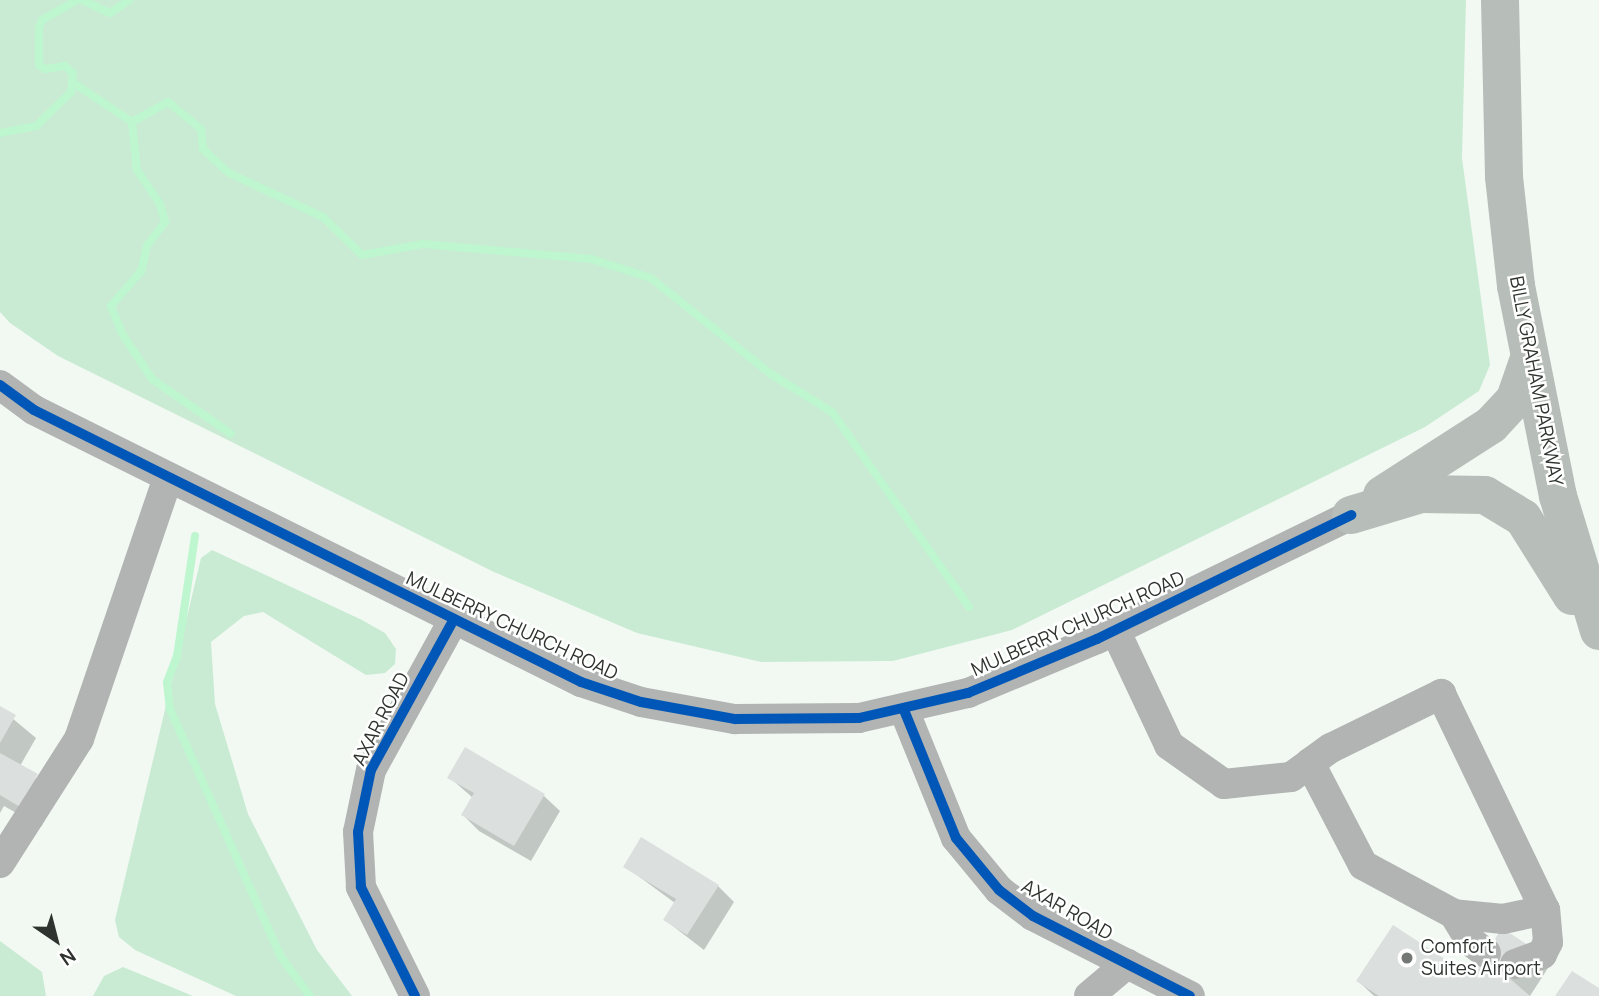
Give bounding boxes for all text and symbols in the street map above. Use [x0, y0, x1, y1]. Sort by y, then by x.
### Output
street label: BILLY GRAHAM PARKWAY [1504, 274, 1568, 488]
street label: MULBERRY CHURCH ROAD [967, 566, 1189, 682]
street label: MULBERRY CHURCH ROAD [402, 567, 622, 685]
street label: AXAR ROAD [348, 669, 414, 769]
street label: AXAR ROAD [1017, 875, 1117, 945]
north arrow [21, 905, 91, 975]
place label: Comfort Suites Airport [1421, 936, 1541, 980]
text: N [55, 943, 81, 972]
marker: Comfort Suites Airport [1399, 950, 1415, 966]

